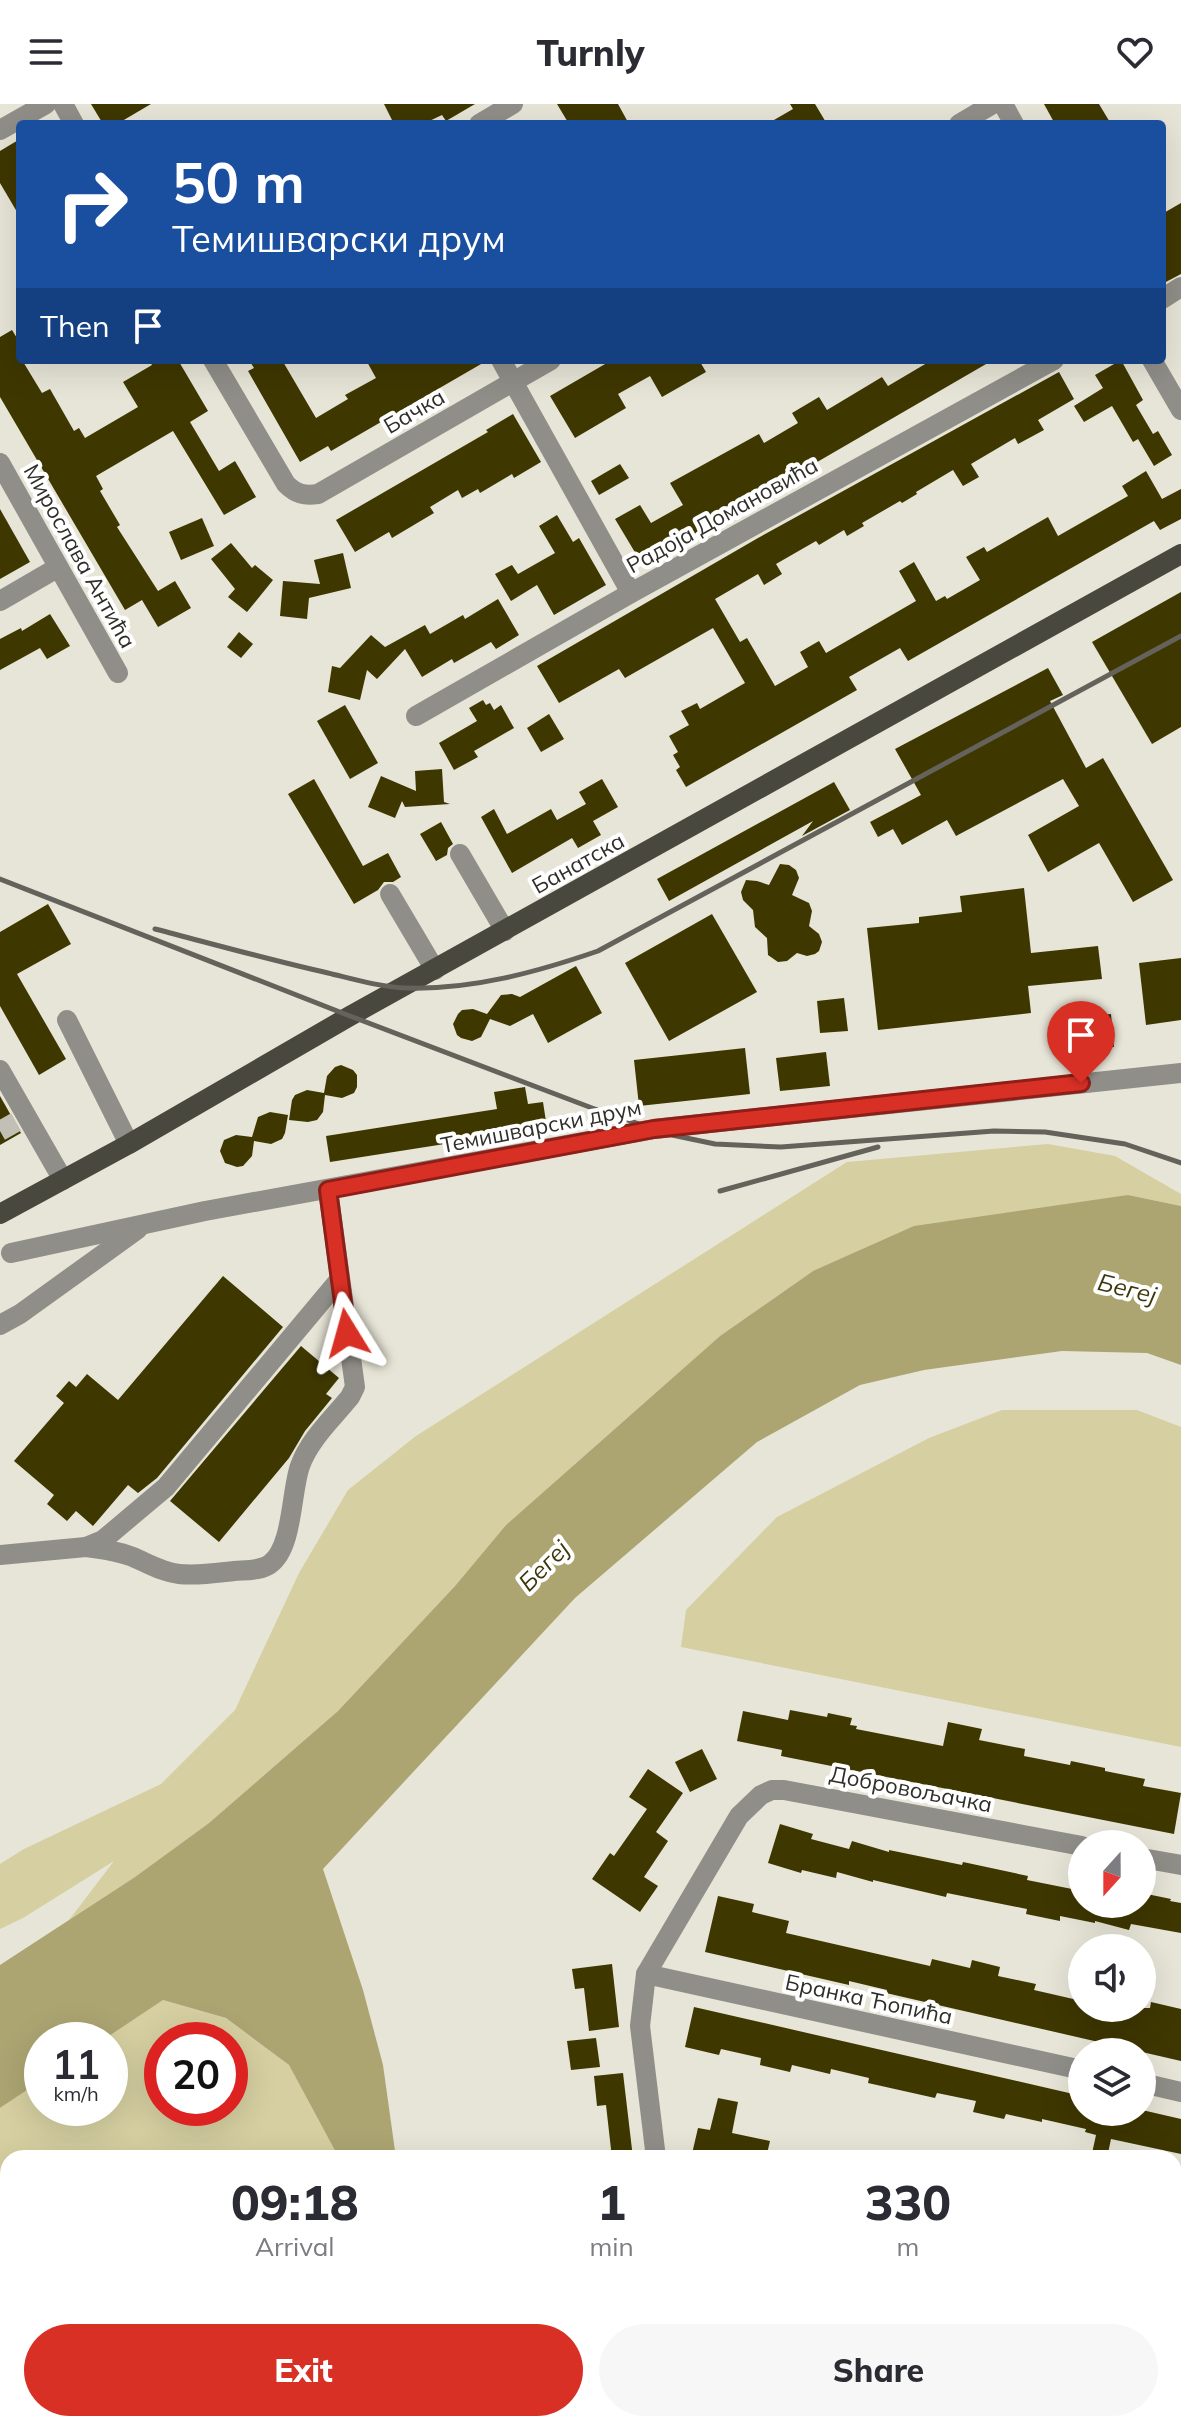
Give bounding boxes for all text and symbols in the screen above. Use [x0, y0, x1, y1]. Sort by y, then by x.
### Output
icon: menu [24, 30, 68, 74]
text: Turnly [536, 30, 645, 75]
icon: heart [1113, 30, 1157, 74]
text: 50 m [172, 147, 305, 217]
icon: right [40, 152, 144, 256]
text: Темишварски друм [172, 216, 506, 261]
icon: arrive [126, 304, 170, 348]
text: Then [40, 307, 110, 345]
street label: Бачка [378, 382, 450, 440]
street label: Радоја Домановића [621, 451, 823, 579]
street label: Мирослава Антића [18, 459, 142, 653]
street label: Банатска [527, 826, 629, 900]
pin [1047, 1001, 1115, 1083]
icon: arrive [1059, 1013, 1103, 1057]
street label: Темишварски друм [438, 1093, 644, 1159]
water label: Бегеј [1095, 1266, 1161, 1310]
position arrow [305, 1291, 389, 1375]
water label: Бегеј [512, 1533, 576, 1597]
street label: Добровољачка [827, 1760, 995, 1818]
north arrow [1068, 1830, 1156, 1918]
map controls [1068, 1830, 1156, 2126]
button: sound [1068, 1934, 1156, 2022]
street label: Бранка Ћопића [783, 1968, 955, 2030]
speed limit sign: 20 [144, 2022, 248, 2126]
button: layers [1068, 2038, 1156, 2126]
text: 11 [52, 2039, 100, 2089]
text: km/h [53, 2081, 99, 2106]
text: 09:18 [231, 2172, 359, 2232]
text: 1 [597, 2172, 626, 2232]
text: 330 [865, 2172, 951, 2232]
text: Arrival [255, 2230, 335, 2263]
text: min [590, 2230, 634, 2263]
text: m [896, 2230, 919, 2263]
button: Exit [24, 2324, 583, 2416]
button: Share [599, 2324, 1158, 2416]

